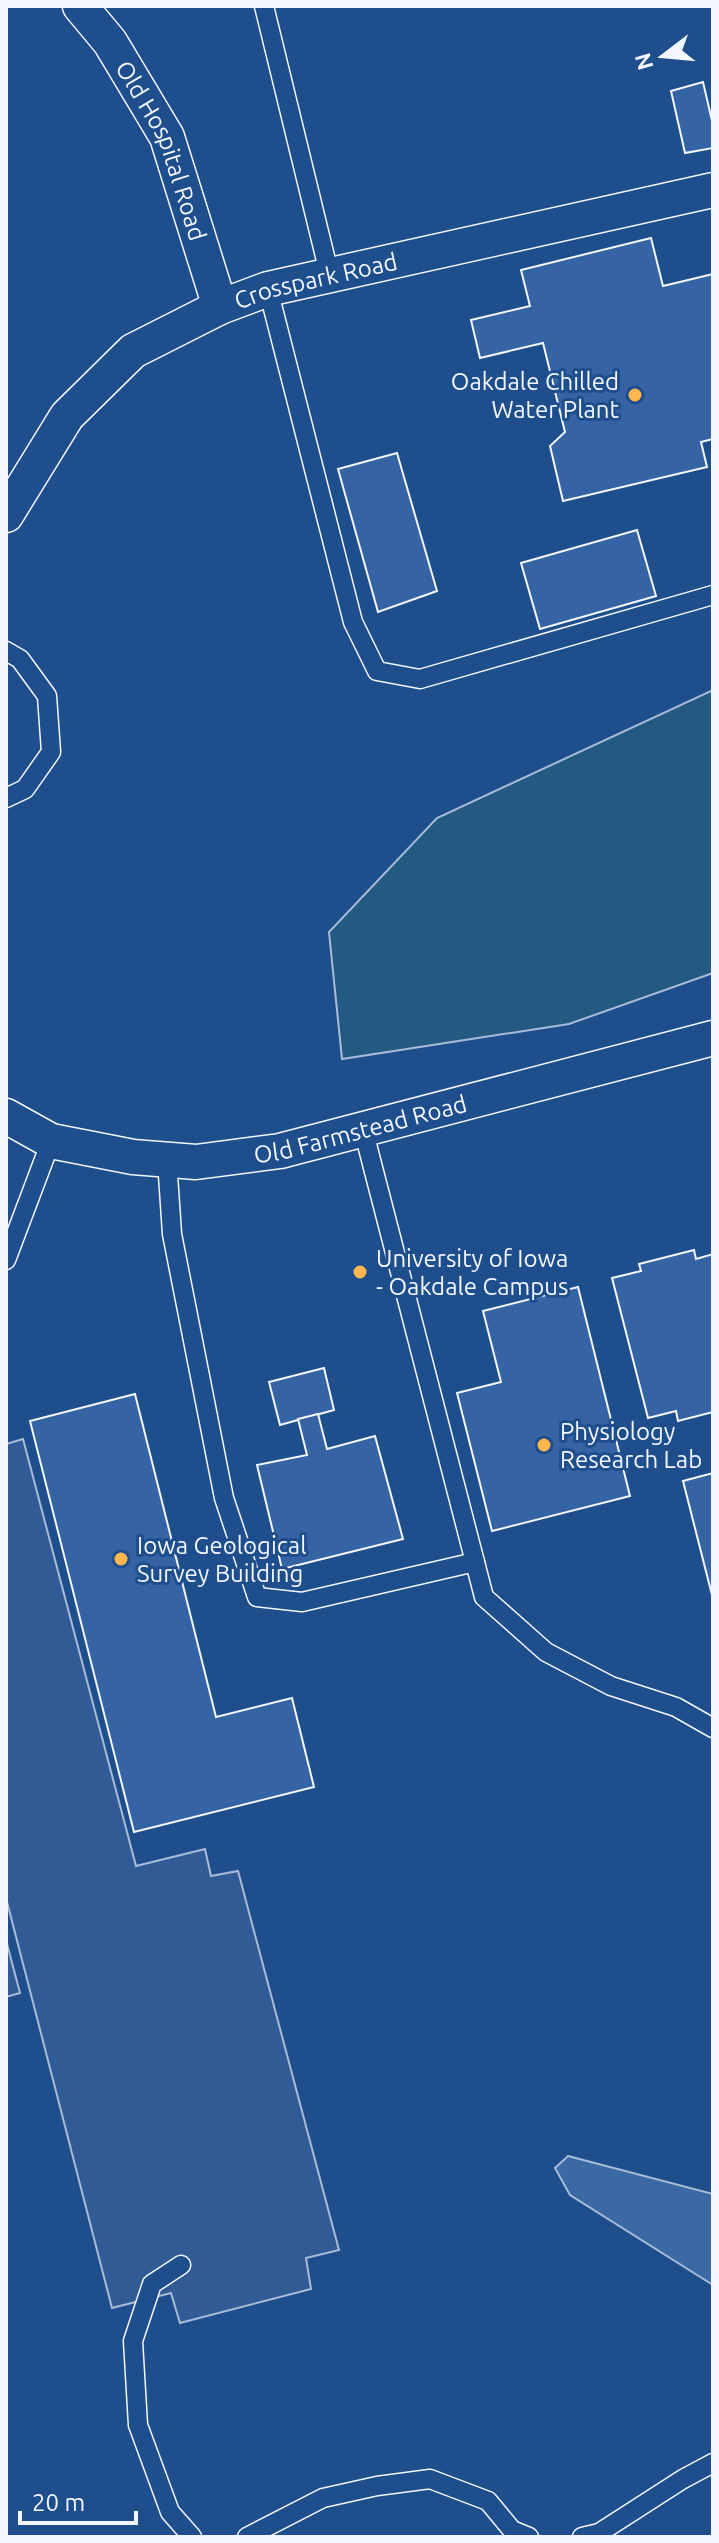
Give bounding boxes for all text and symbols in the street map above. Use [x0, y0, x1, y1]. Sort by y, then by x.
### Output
north arrow [623, 16, 703, 96]
text: N [629, 50, 658, 73]
street label: Old Hospital Road [111, 56, 212, 244]
street label: Crosspark Road [230, 247, 400, 314]
place label: Oakdale Chilled Water Plant [451, 368, 620, 423]
marker: Oakdale Chilled Water Plant [626, 386, 644, 404]
street label: Old Farmstead Road [252, 1089, 470, 1168]
place label: University of Iowa - Oakdale Campus [376, 1245, 568, 1300]
marker: University of Iowa - Oakdale Campus [351, 1263, 369, 1281]
place label: Physiology Research Lab [560, 1418, 702, 1473]
marker: Physiology Research Lab [535, 1436, 553, 1454]
place label: Iowa Geological Survey Building [137, 1532, 306, 1587]
marker: Iowa Geological Survey Building [112, 1550, 130, 1568]
scale bar [20, 2475, 136, 2525]
text: 20 m [32, 2489, 85, 2516]

